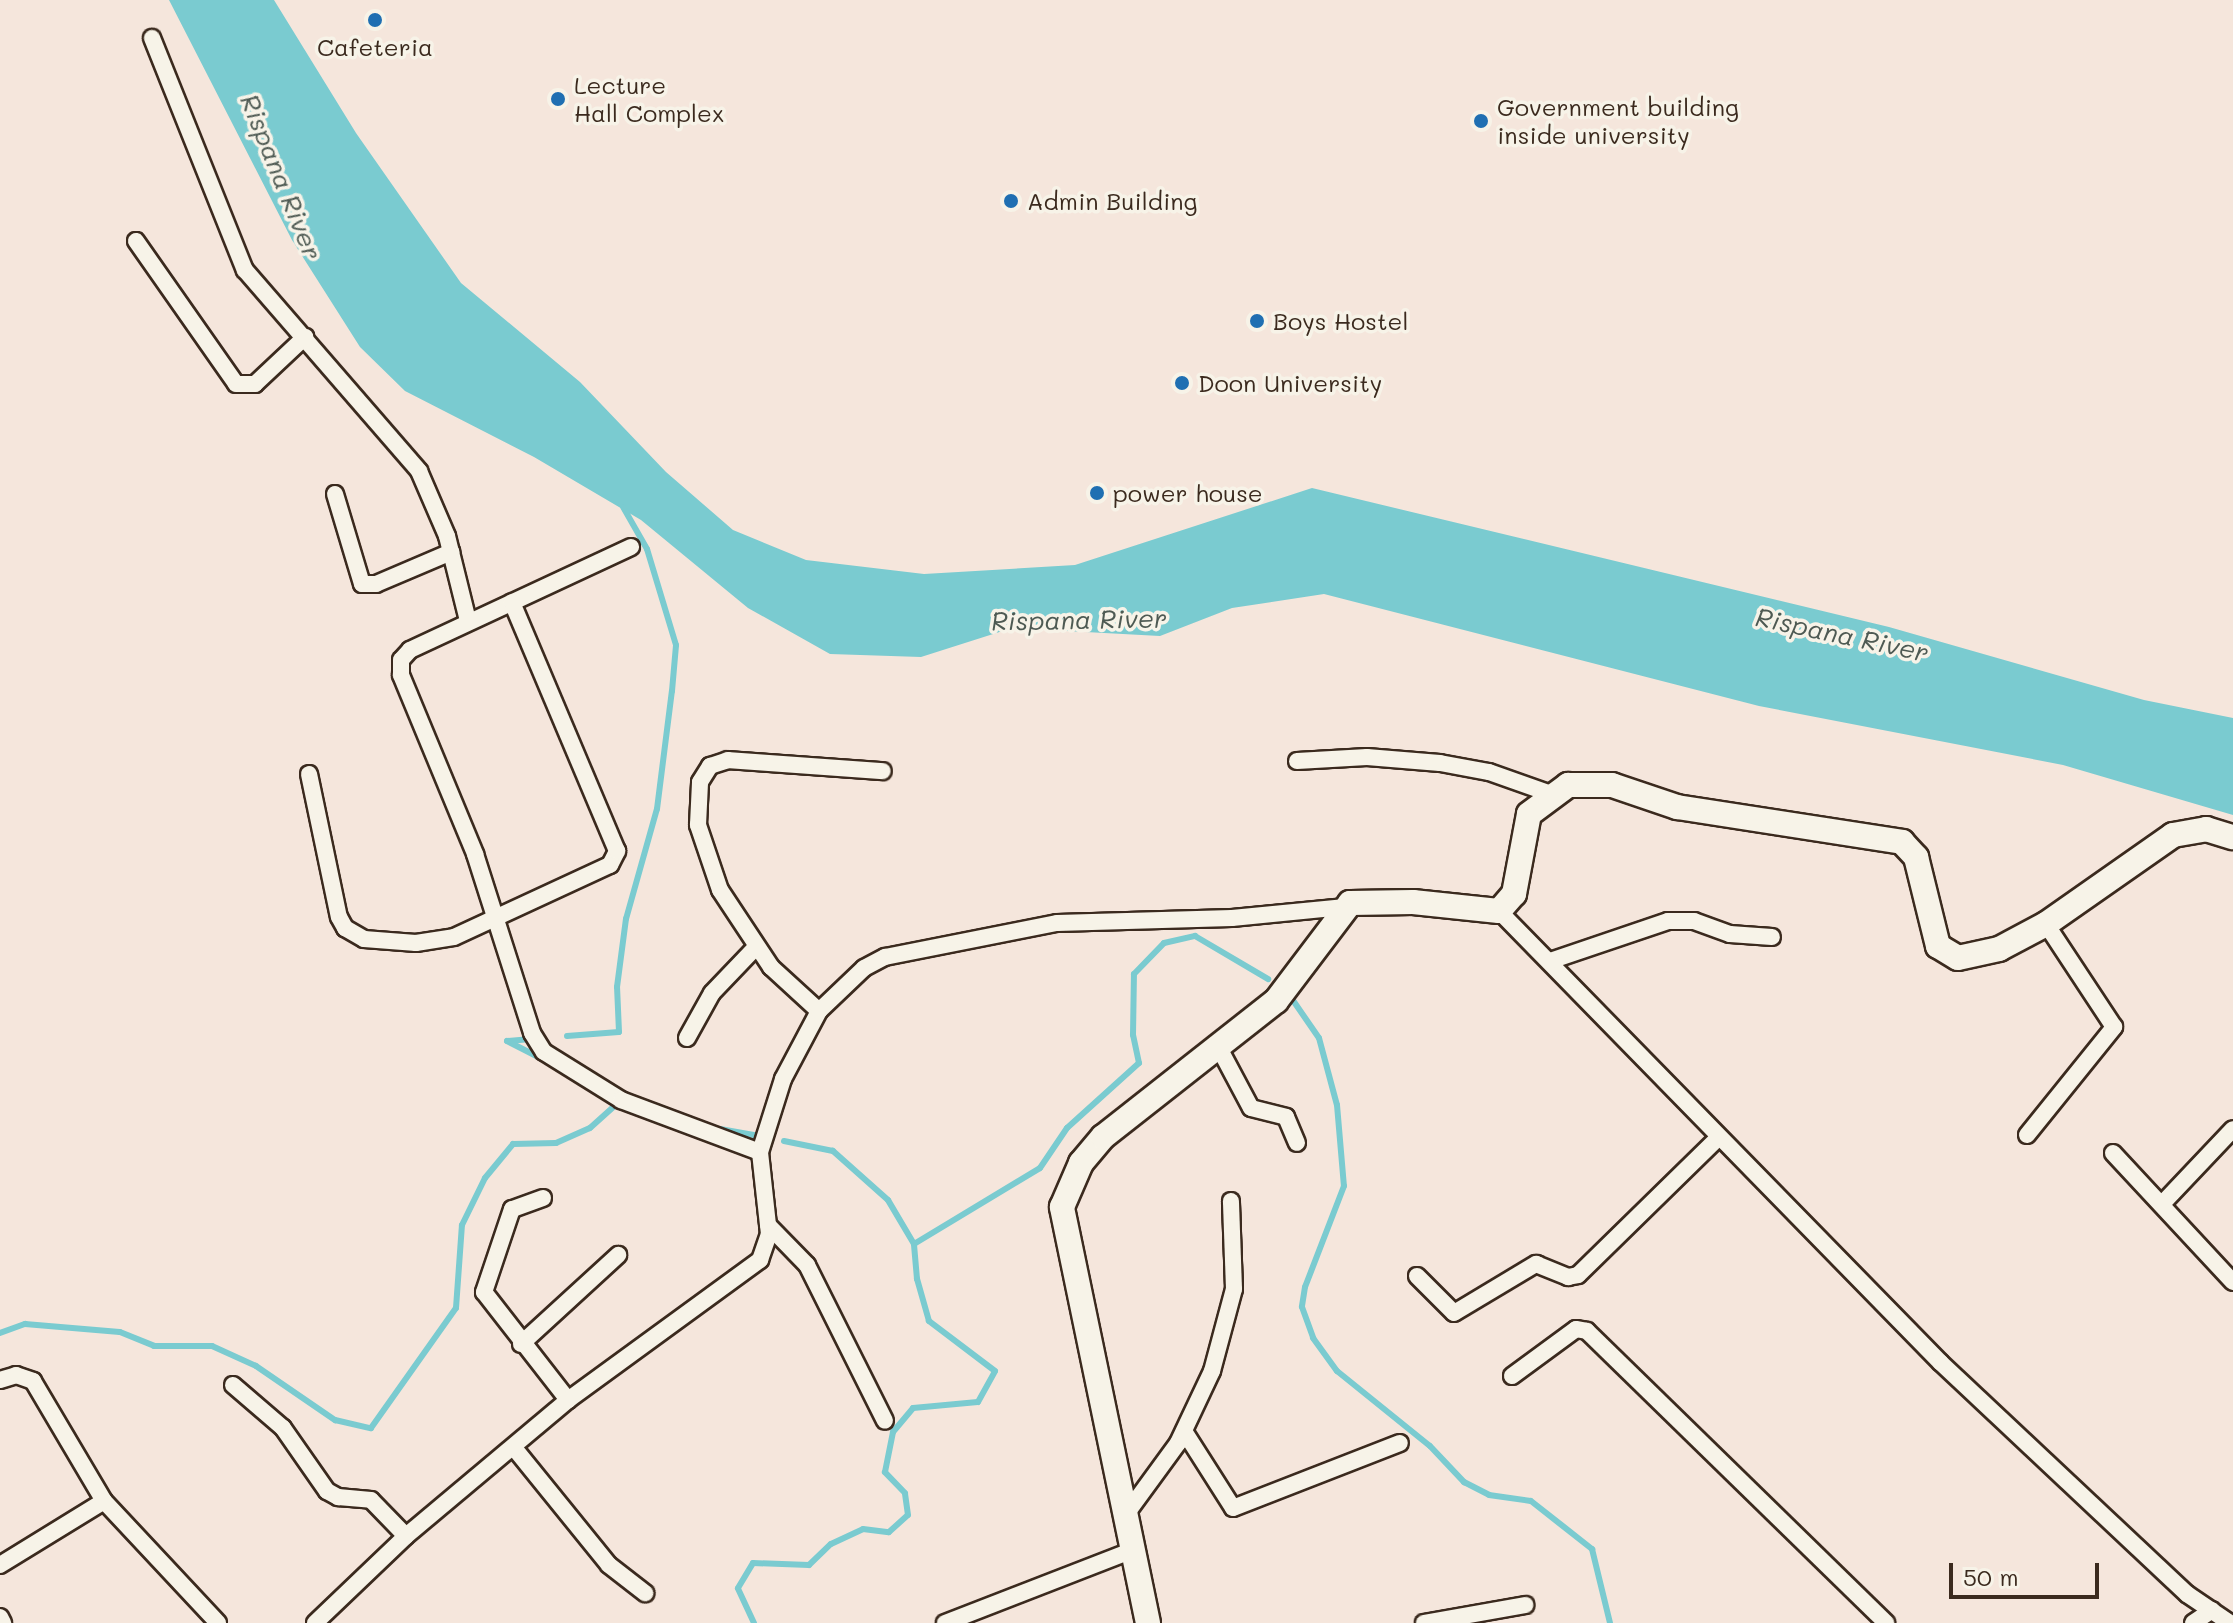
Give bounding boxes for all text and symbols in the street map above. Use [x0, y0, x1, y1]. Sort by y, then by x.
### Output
marker: Cafeteria [366, 11, 384, 29]
place label: Cafeteria [317, 33, 433, 61]
place label: Lecture Hall Complex [574, 71, 724, 127]
water label: Rispana River [234, 90, 328, 264]
marker: Lecture Hall Complex [549, 90, 567, 108]
place label: Government building inside university [1497, 93, 1739, 149]
marker: Government building inside university [1472, 112, 1490, 130]
place label: Admin Building [1027, 187, 1197, 215]
marker: Admin Building [1002, 192, 1020, 210]
place label: Boys Hostel [1273, 307, 1408, 335]
marker: Boys Hostel [1248, 312, 1266, 330]
place label: Doon University [1198, 369, 1382, 397]
marker: Doon University [1173, 374, 1191, 392]
place label: power house [1113, 479, 1263, 507]
marker: power house [1088, 484, 1106, 502]
water label: Rispana River [1753, 601, 1931, 669]
water label: Rispana River [991, 603, 1167, 637]
scale bar [1953, 1547, 2103, 1597]
text: 50 m [1963, 1561, 2019, 1592]

